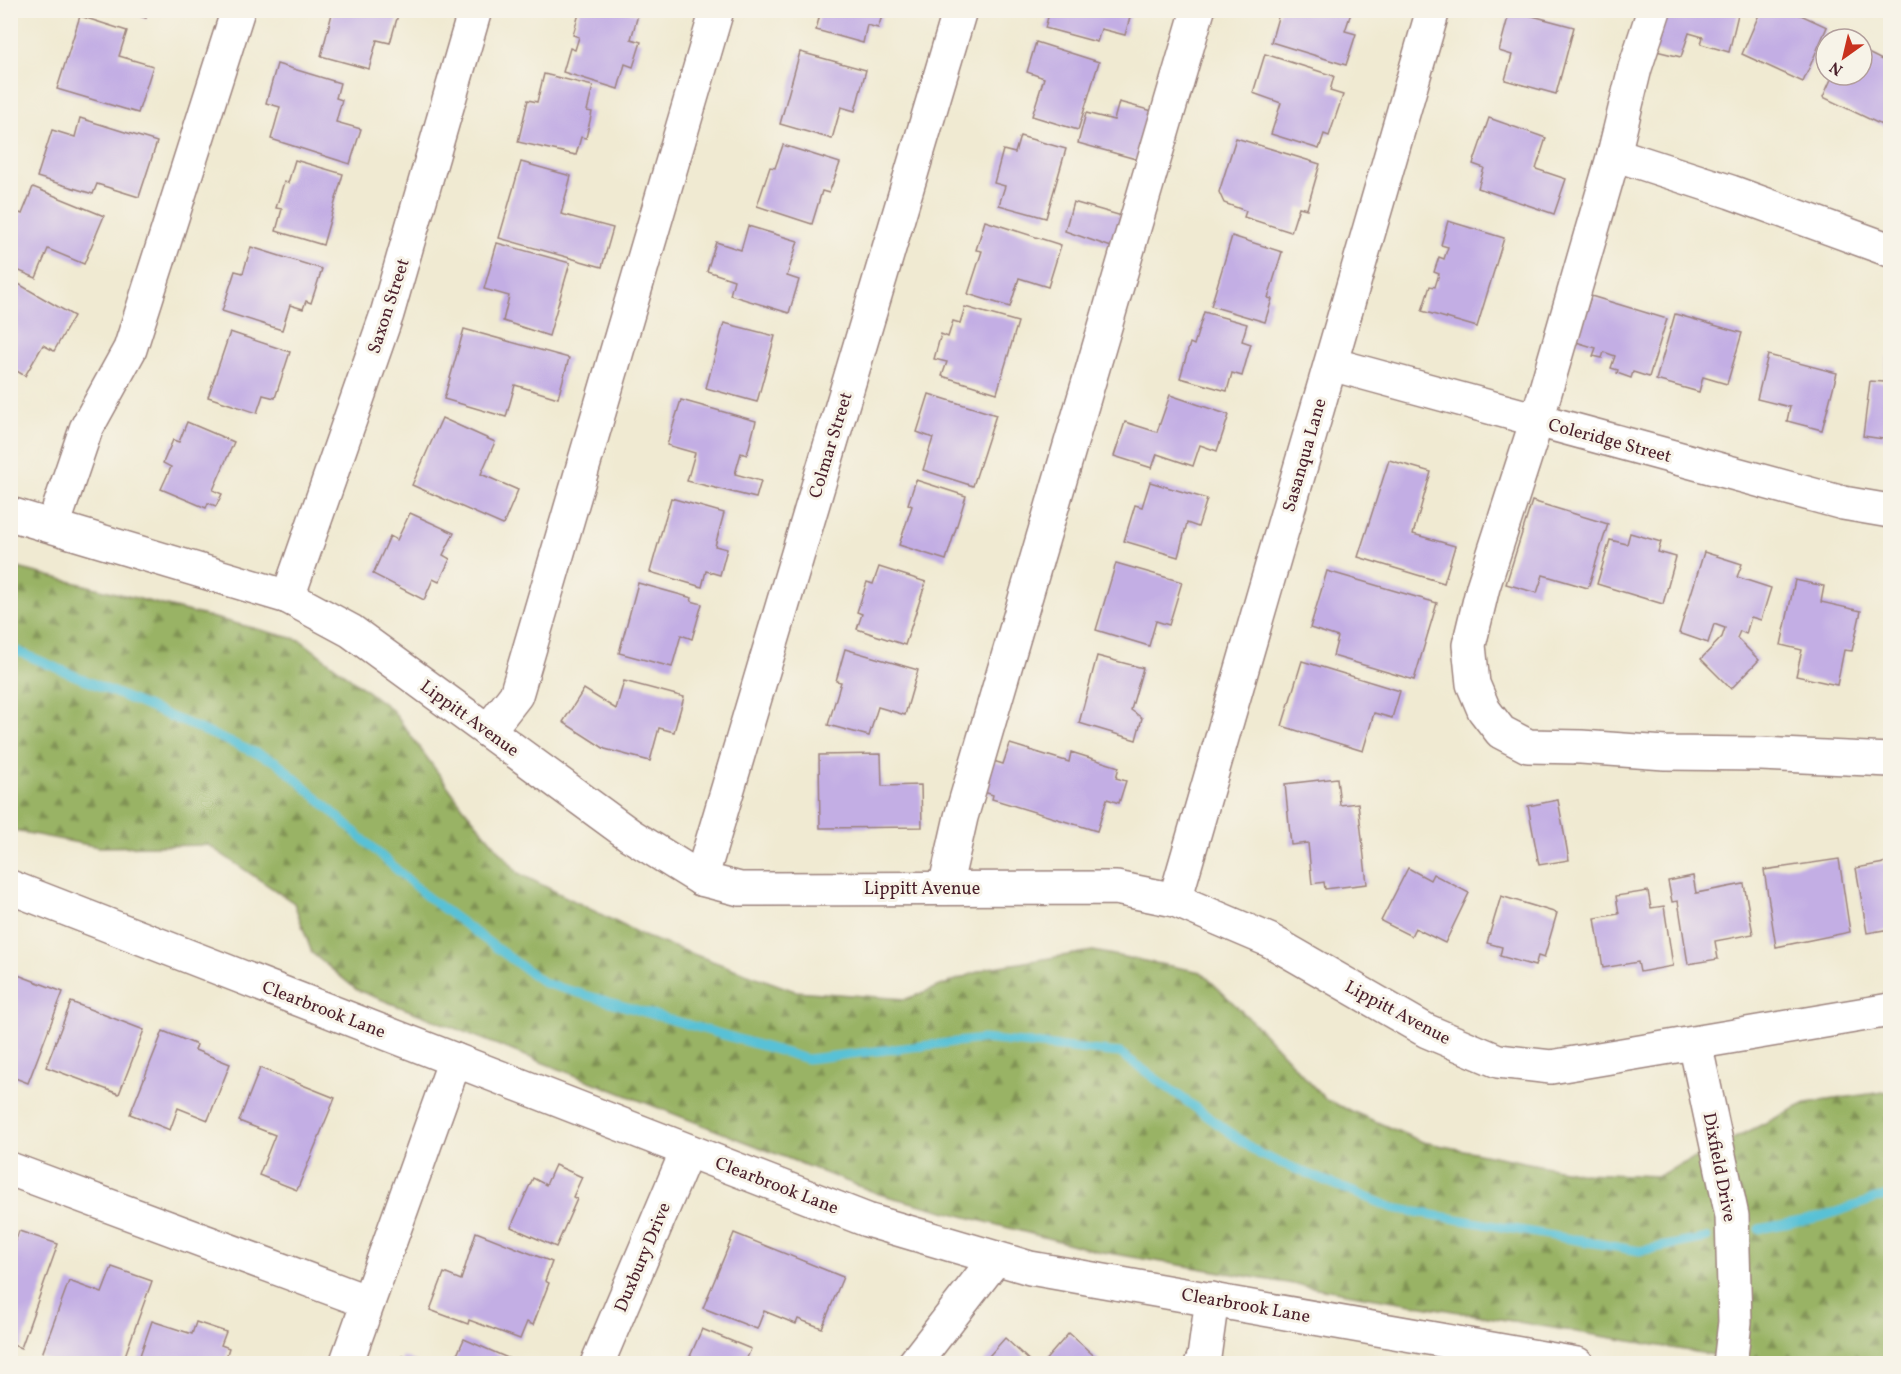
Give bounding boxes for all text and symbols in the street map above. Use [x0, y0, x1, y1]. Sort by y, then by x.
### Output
north arrow [1814, 27, 1874, 87]
text: N [1825, 55, 1848, 80]
street label: Saxon Street [362, 256, 417, 357]
street label: Colmar Street [803, 389, 859, 502]
street label: Sasanqua Lane [1277, 396, 1334, 515]
street label: Coleridge Street [1545, 413, 1674, 470]
street label: Lippitt Avenue [415, 675, 524, 764]
street label: Lippitt Avenue [864, 877, 980, 902]
street label: Clearbrook Lane [258, 975, 389, 1045]
street label: Lippitt Avenue [1340, 975, 1455, 1052]
street label: Dixfield Drive [1696, 1110, 1741, 1224]
street label: Clearbrook Lane [711, 1151, 842, 1221]
street label: Duxbury Drive [609, 1199, 678, 1316]
street label: Clearbrook Lane [1179, 1283, 1312, 1330]

